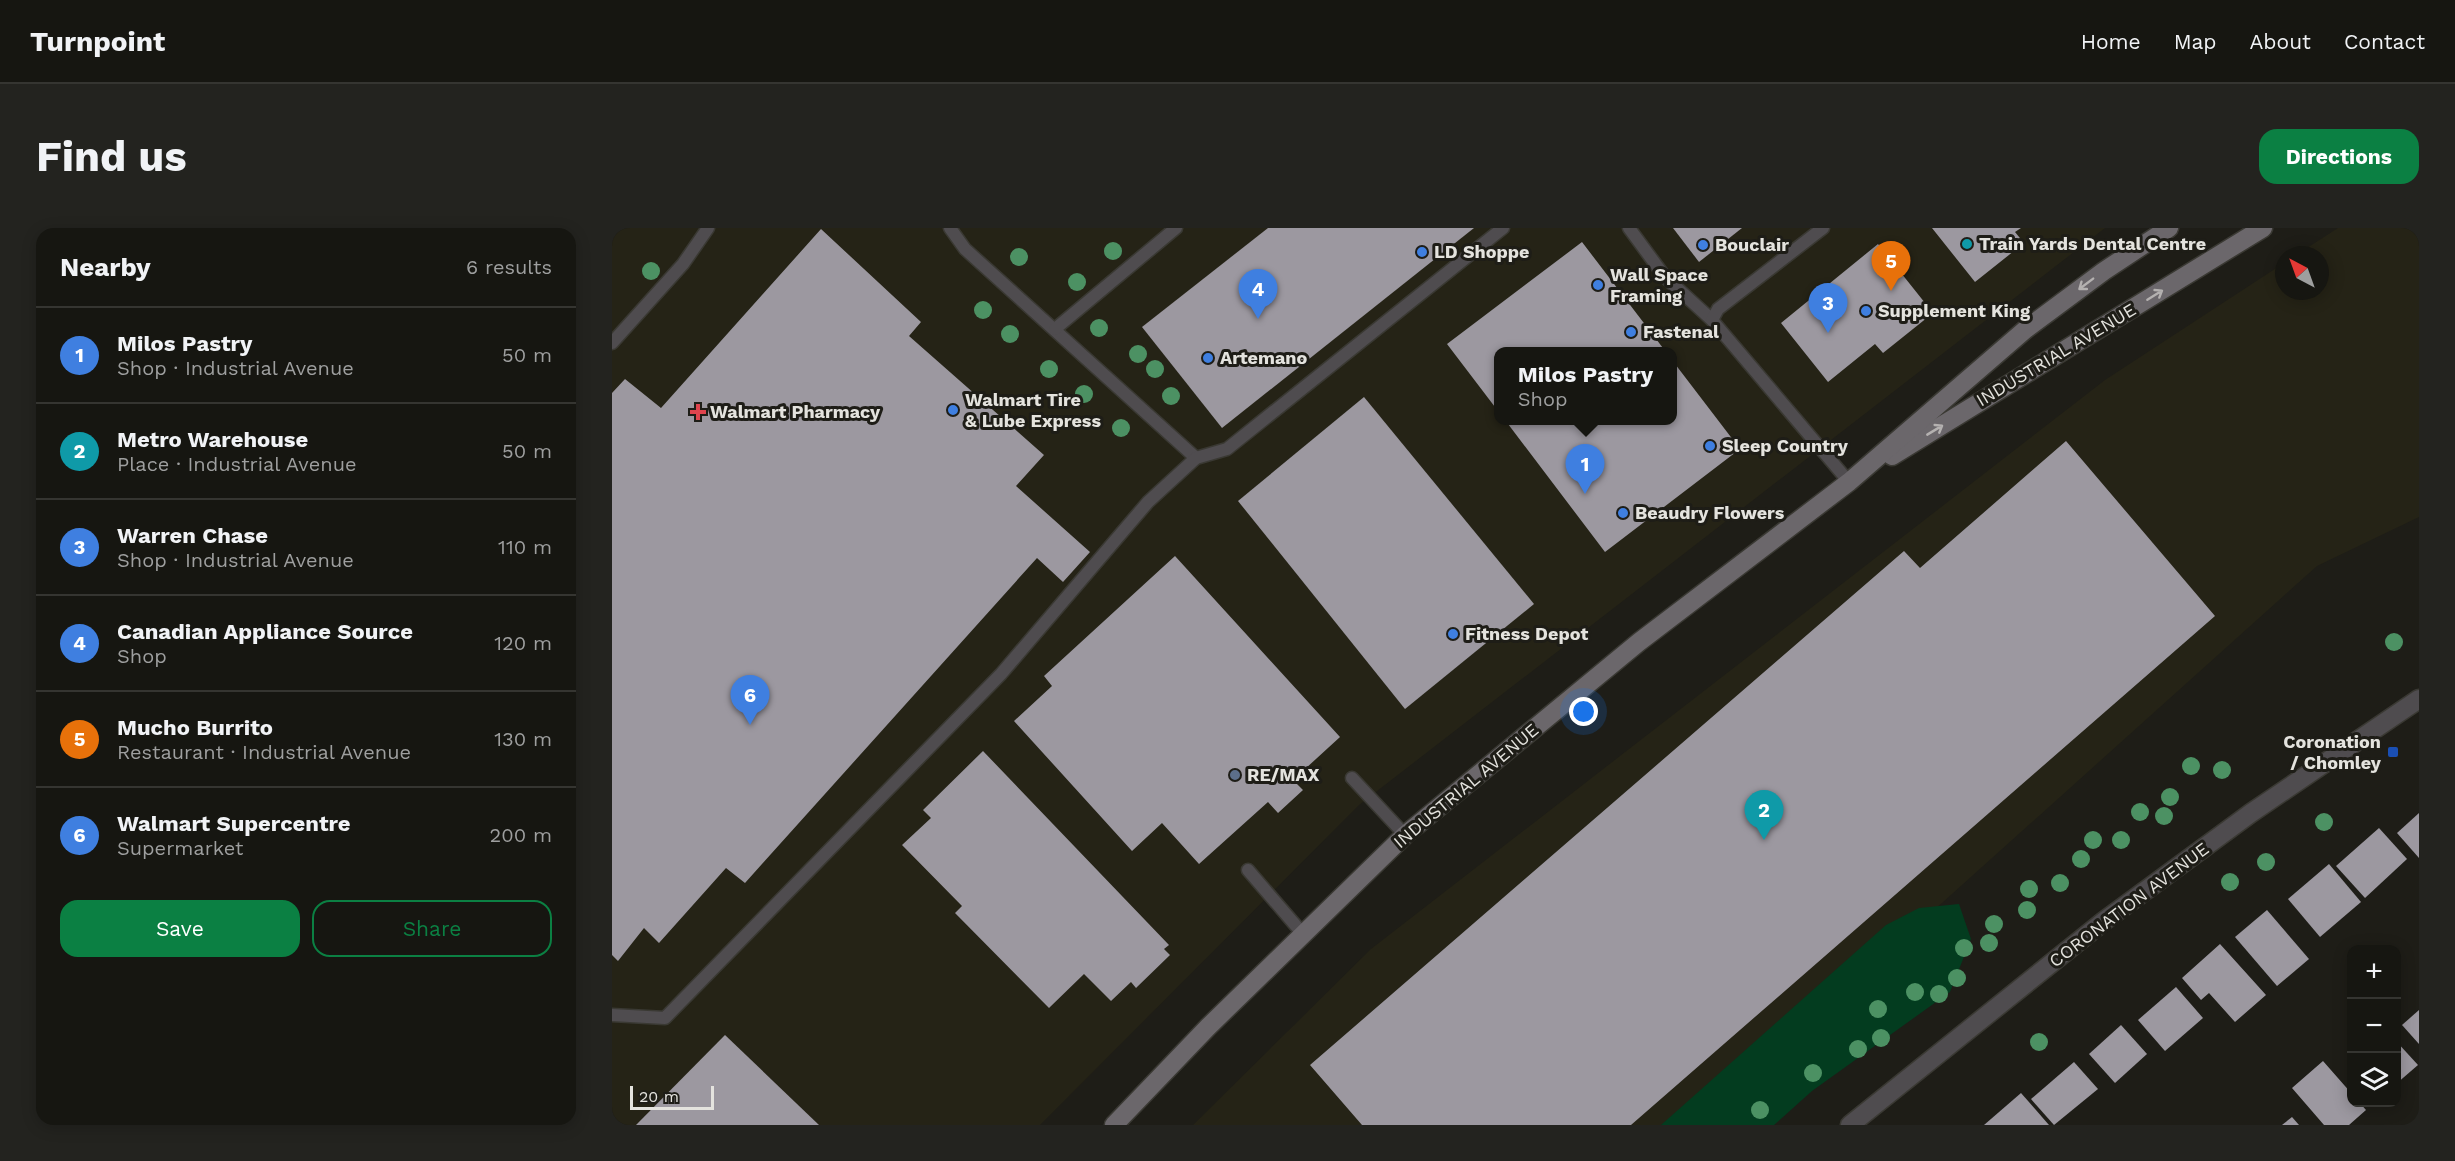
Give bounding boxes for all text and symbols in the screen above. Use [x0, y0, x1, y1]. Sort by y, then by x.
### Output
text: Turnpoint [30, 25, 165, 58]
text: Home [2081, 29, 2141, 54]
text: Map [2174, 29, 2217, 54]
text: About [2250, 29, 2311, 54]
text: Contact [2344, 29, 2425, 54]
button: Directions [2259, 129, 2419, 184]
text: Find us [36, 132, 187, 181]
place label: Train Yards Dental Centre [1979, 233, 2206, 254]
place label: Bouclair [1715, 234, 1789, 255]
marker: Train Yards Dental Centre [1960, 237, 1974, 251]
marker: Bouclair [1696, 238, 1710, 252]
place label: LD Shoppe [1434, 241, 1529, 262]
pin: 5 [1872, 242, 1910, 291]
marker: LD Shoppe [1415, 245, 1429, 259]
north arrow [2275, 246, 2329, 300]
text: Nearby [60, 252, 151, 282]
text: 6 results [466, 255, 552, 279]
place label: Wall Space Framing [1610, 264, 1708, 306]
pin: 4 [1238, 270, 1278, 319]
marker: Wall Space Framing [1591, 278, 1605, 292]
one-way arrow [2078, 278, 2094, 291]
pin: 3 [1808, 284, 1848, 333]
one-way arrow [2146, 288, 2163, 300]
street label: INDUSTRIAL AVENUE [1972, 299, 2139, 411]
place label: Supplement King [1878, 300, 2031, 321]
marker: Supplement King [1859, 304, 1873, 318]
place label: Fastenal [1643, 321, 1719, 342]
marker: Fastenal [1624, 325, 1638, 339]
text: Milos Pastry [117, 331, 252, 356]
text: 1 [75, 343, 84, 367]
text: 50 m [502, 343, 552, 367]
place label: Artemano [1220, 347, 1308, 368]
popup [1494, 347, 1677, 425]
marker: Artemano [1201, 351, 1215, 365]
text: Shop · Industrial Avenue [117, 356, 354, 380]
text: Milos Pastry [1518, 362, 1653, 387]
text: Shop [1518, 387, 1568, 411]
place label: Walmart Tire & Lube Express [965, 389, 1101, 431]
place label: Walmart Pharmacy [710, 401, 881, 422]
marker: Walmart Tire & Lube Express [946, 403, 960, 417]
marker: Walmart Pharmacy [691, 405, 705, 419]
one-way arrow [1926, 423, 1943, 435]
text: Metro Warehouse [117, 427, 308, 452]
place label: Sleep Country [1722, 435, 1849, 456]
text: 2 [74, 439, 85, 463]
text: 50 m [502, 439, 552, 463]
marker: Sleep Country [1703, 439, 1717, 453]
pin: 1 [1566, 444, 1604, 494]
text: Place · Industrial Avenue [117, 452, 357, 476]
place label: Beaudry Flowers [1635, 502, 1785, 523]
marker: Beaudry Flowers [1616, 506, 1630, 520]
text: Warren Chase [117, 523, 268, 548]
text: 3 [74, 535, 85, 559]
text: 110 m [498, 535, 552, 559]
text: Shop · Industrial Avenue [117, 548, 354, 572]
text: Canadian Appliance Source [117, 619, 413, 644]
place label: Fitness Depot [1465, 623, 1588, 644]
marker: Fitness Depot [1446, 627, 1460, 641]
text: 4 [73, 631, 86, 655]
text: 120 m [494, 631, 552, 655]
text: Shop [117, 644, 167, 668]
pin: 6 [730, 676, 770, 725]
your location [1569, 697, 1598, 726]
text: Mucho Burrito [117, 715, 273, 740]
street label: INDUSTRIAL AVENUE [1389, 719, 1542, 852]
text: 5 [74, 727, 85, 751]
text: 130 m [494, 727, 552, 751]
place label: Coronation / Chomley [2283, 731, 2382, 773]
text: Restaurant · Industrial Avenue [117, 740, 411, 764]
marker: Coronation / Chomley [2386, 745, 2400, 759]
place label: RE/MAX [1247, 764, 1319, 785]
marker: RE/MAX [1228, 768, 1242, 782]
pin: 2 [1744, 790, 1784, 840]
text: Walmart Supercentre [117, 811, 351, 836]
text: 6 [73, 823, 86, 847]
text: 200 m [490, 823, 552, 847]
text: Supermarket [117, 836, 243, 860]
street label: CORONATION AVENUE [2045, 838, 2213, 971]
button: Save [60, 900, 300, 957]
button: Share [312, 900, 552, 957]
map controls [2347, 945, 2401, 1107]
button: + [2347, 945, 2401, 999]
button: − [2347, 999, 2401, 1053]
button: layers [2347, 1053, 2401, 1107]
scale bar [630, 1083, 714, 1110]
text: 20 m [639, 1087, 679, 1106]

